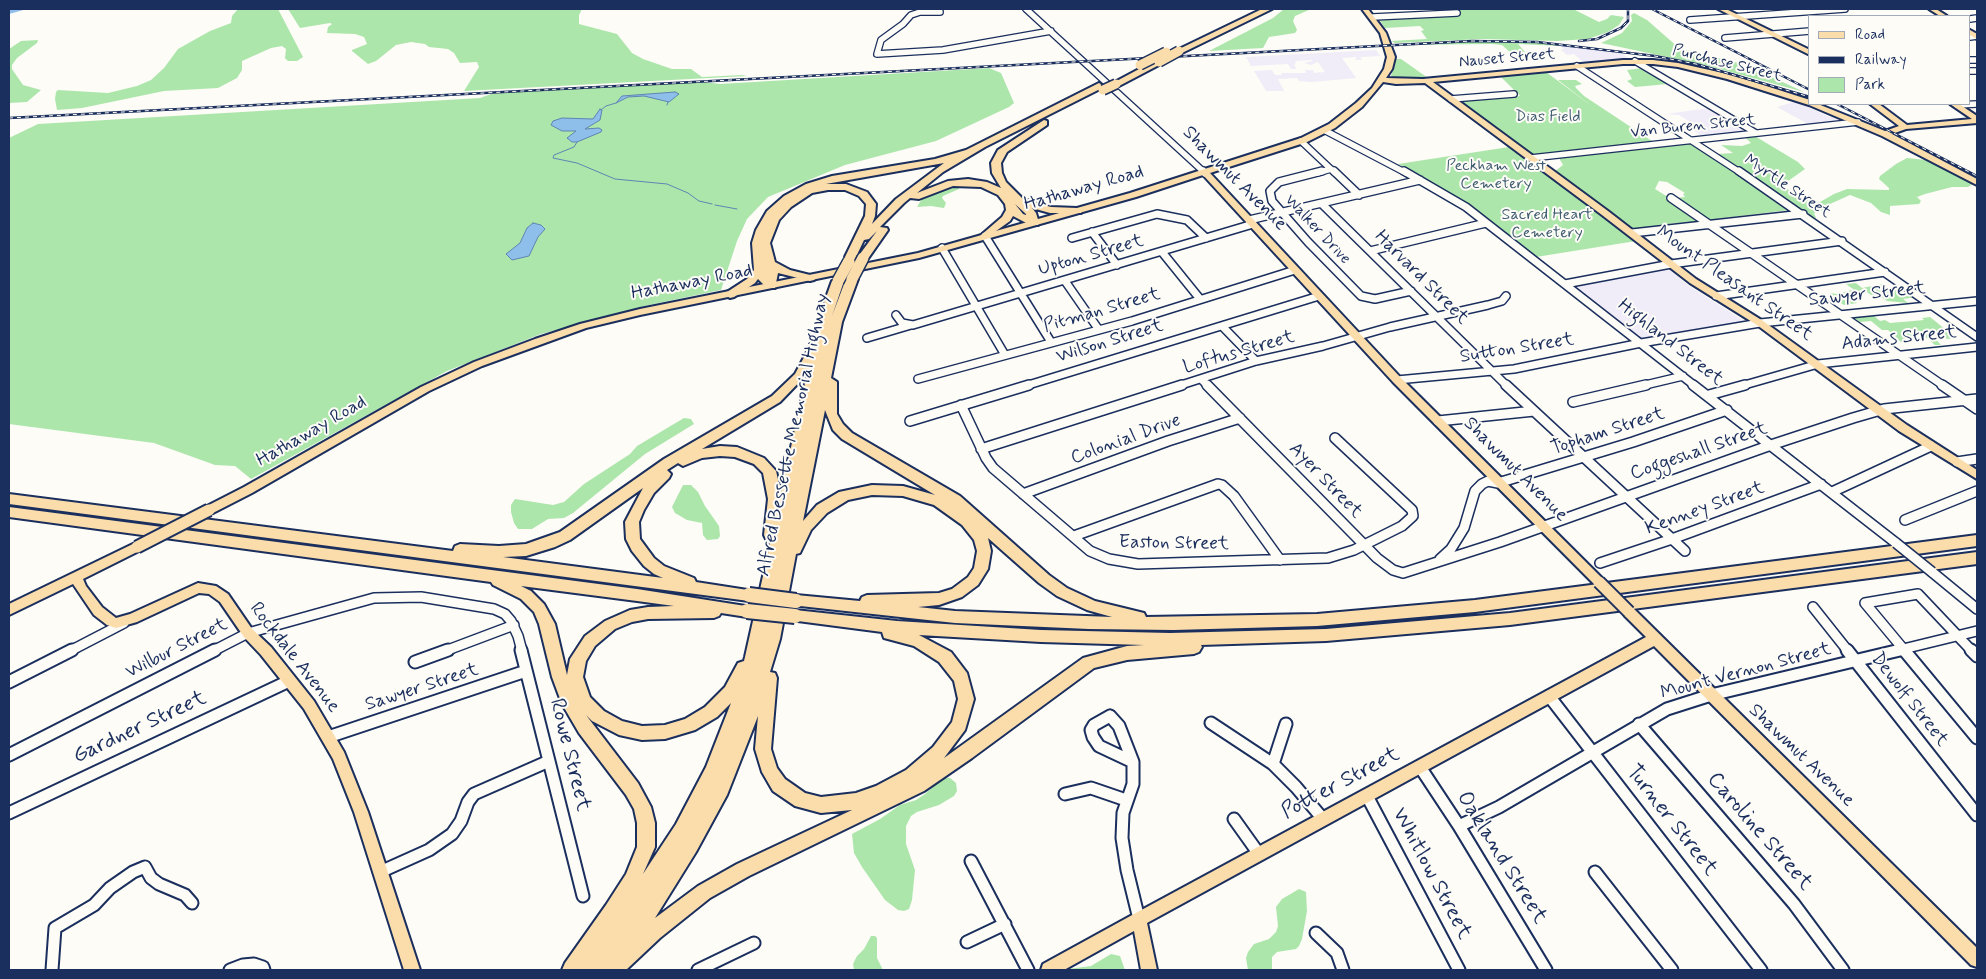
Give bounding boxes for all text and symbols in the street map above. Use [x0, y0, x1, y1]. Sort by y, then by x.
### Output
legend [1808, 15, 1971, 105]
text: Road [1855, 25, 1885, 45]
street label: Purchase Street [1670, 41, 1784, 87]
street label: Nauset Street [1458, 45, 1556, 73]
text: Railway [1855, 50, 1907, 70]
text: Park [1855, 75, 1885, 95]
park label: Dias Field [1515, 108, 1581, 128]
street label: Van Buren Street [1630, 111, 1756, 143]
street label: Shawmut Avenue [1177, 122, 1291, 236]
street label: Myrtle Street [1740, 151, 1834, 223]
park label: Peckham West Cemetery [1446, 157, 1546, 195]
street label: Hathaway Road [1022, 161, 1146, 217]
street label: Walker Drive [1280, 191, 1354, 269]
park label: Sacred Heart Cemetery [1502, 206, 1592, 244]
street label: Mount Pleasant Street [1651, 221, 1817, 347]
street label: Harvard Street [1369, 226, 1473, 330]
street label: Upton Street [1036, 230, 1146, 282]
street label: Hathaway Road [629, 260, 755, 306]
street label: Sawyer Street [1807, 278, 1927, 312]
street label: Pitman Street [1041, 283, 1163, 339]
street label: Alfred Bessette Memorial Highway [753, 292, 835, 578]
street label: Highland Street [1612, 295, 1728, 391]
street label: Wilson Street [1054, 315, 1166, 369]
street label: Adams Street [1840, 322, 1958, 356]
street label: Loftus Street [1181, 326, 1297, 380]
street label: Sutton Street [1458, 329, 1576, 369]
street label: Hathaway Road [253, 391, 371, 473]
street label: Topham Street [1548, 403, 1668, 461]
street label: Colonial Drive [1068, 410, 1184, 470]
street label: Shawmut Avenue [1458, 413, 1572, 527]
street label: Coggeshall Street [1628, 418, 1770, 486]
street label: Ayer Street [1283, 438, 1367, 524]
street label: Kenney Street [1642, 477, 1768, 541]
street label: Easton Street [1119, 532, 1229, 556]
street label: Rockdale Avenue [244, 598, 344, 718]
street label: Wilbur Street [122, 614, 232, 684]
street label: Mount Vernon Street [1658, 638, 1834, 706]
street label: Dewolf Street [1865, 648, 1953, 752]
street label: Sawyer Street [363, 659, 481, 717]
street label: Gardner Street [69, 686, 211, 770]
street label: Rowe Street [542, 696, 596, 814]
street label: Shawmut Avenue [1743, 700, 1859, 812]
street label: Potter Street [1277, 742, 1405, 826]
street label: Turner Street [1619, 760, 1723, 882]
street label: Caroline Street [1700, 767, 1818, 897]
street label: Oakland Street [1450, 787, 1552, 929]
street label: Whitlow Street [1385, 804, 1477, 944]

